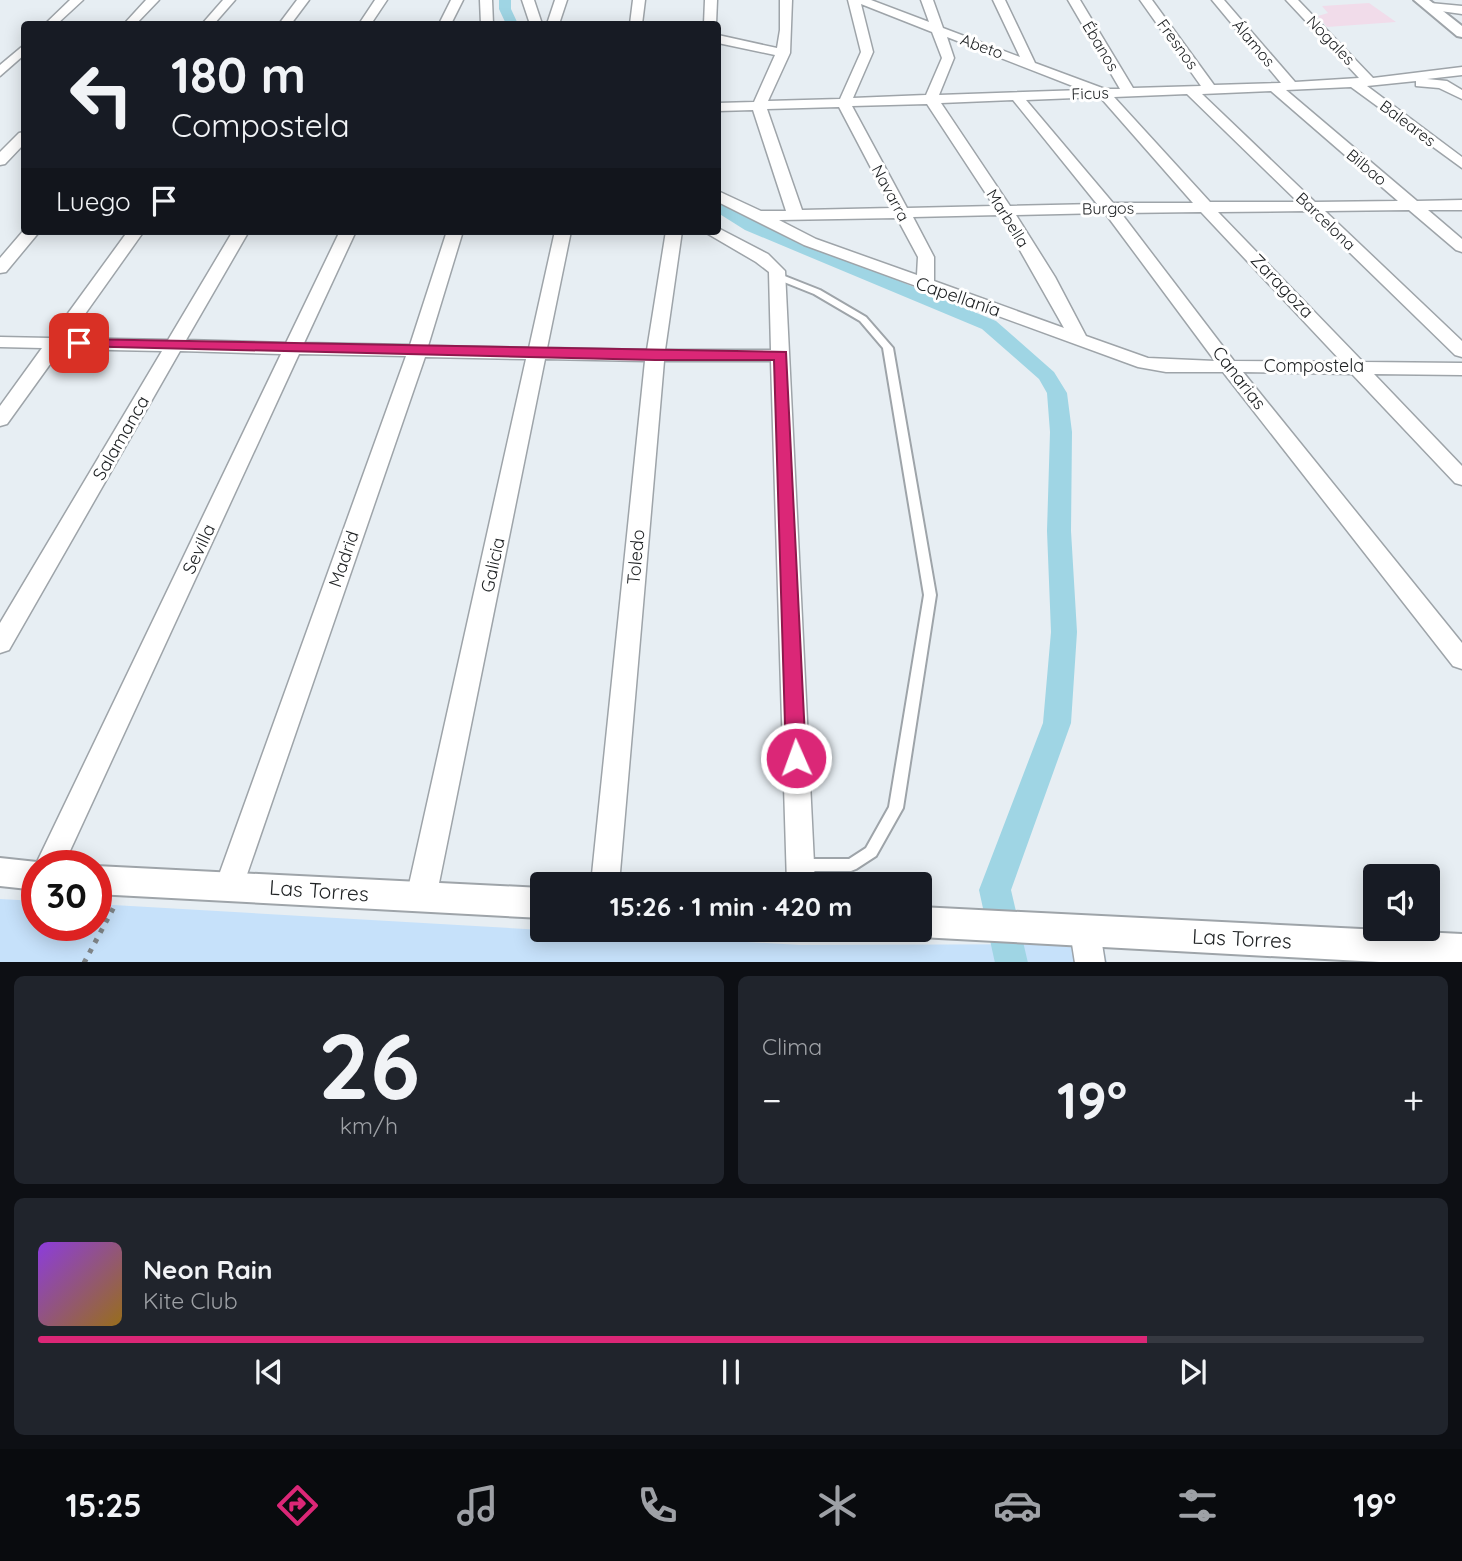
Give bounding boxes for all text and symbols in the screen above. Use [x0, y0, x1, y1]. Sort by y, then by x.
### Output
street label: Nogales [1303, 11, 1359, 69]
street label: Fresnos [1153, 15, 1203, 73]
street label: Álamos [1229, 15, 1279, 71]
street label: Ébanos [1078, 17, 1124, 75]
street label: Abeto [958, 29, 1006, 63]
text: 180 m [171, 44, 306, 105]
icon: left [56, 49, 147, 140]
street label: Ficus [1071, 82, 1109, 104]
street label: Baleares [1376, 96, 1440, 150]
text: Compostela [171, 105, 350, 145]
street label: Bilbao [1343, 144, 1391, 190]
street label: Navarra [868, 161, 914, 225]
icon: arrive [145, 182, 183, 220]
text: Luego [56, 185, 131, 218]
street label: Marbella [982, 185, 1034, 251]
street label: Barcelona [1292, 188, 1360, 254]
street label: Burgos [1082, 198, 1134, 218]
street label: Zaragoza [1246, 248, 1319, 323]
street label: Capellanía [913, 271, 1004, 322]
pin [49, 313, 109, 373]
icon: arrive [60, 324, 98, 362]
street label: Canarias [1208, 341, 1271, 414]
street label: Compostela [1264, 354, 1364, 377]
street label: Salamanca [87, 391, 154, 484]
street label: Sevilla [177, 520, 220, 578]
street label: Madrid [323, 527, 364, 590]
street label: Toledo [622, 528, 649, 586]
street label: Galicia [475, 535, 510, 595]
position arrow [759, 721, 833, 795]
speed limit sign: 30 [21, 850, 112, 941]
map controls [1363, 864, 1440, 941]
button: sound [1363, 864, 1440, 941]
street label: Las Torres [268, 874, 370, 906]
text: 15:26 · 1 min · 420 m [610, 890, 852, 923]
street label: Las Torres [1192, 922, 1293, 954]
text: 26 [318, 1008, 420, 1122]
text: Clima [762, 1032, 822, 1061]
text: 19° [1057, 1067, 1127, 1132]
text: − [762, 1076, 782, 1124]
text: + [1403, 1076, 1424, 1124]
text: km/h [340, 1111, 398, 1140]
text: Neon Rain [143, 1253, 272, 1286]
text: Kite Club [143, 1286, 238, 1315]
icon: previous [250, 1353, 288, 1391]
icon: pause [712, 1353, 750, 1391]
icon: next [1174, 1353, 1212, 1391]
icon: directions [273, 1481, 322, 1530]
icon: music [453, 1481, 502, 1530]
icon: phone [633, 1481, 682, 1530]
icon: climate [813, 1481, 862, 1530]
icon: car [993, 1481, 1042, 1530]
icon: filters [1173, 1481, 1222, 1530]
text: 15:25 [66, 1485, 142, 1525]
text: 19° [1353, 1485, 1396, 1525]

